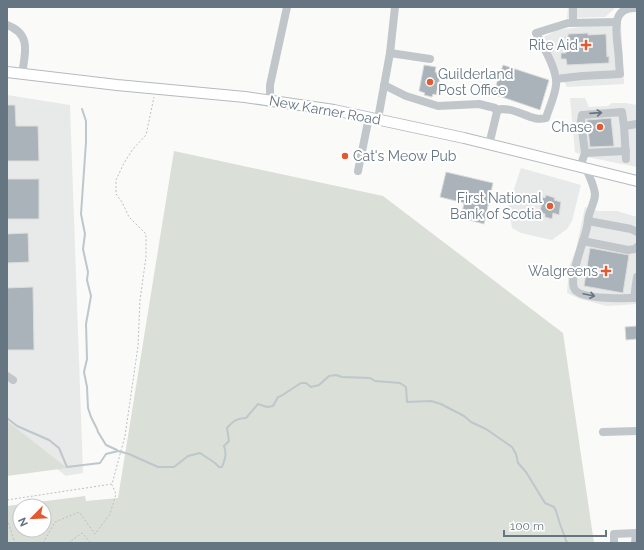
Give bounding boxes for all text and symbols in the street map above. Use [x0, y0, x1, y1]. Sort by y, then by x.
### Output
place label: Rite Aid [529, 37, 578, 53]
marker: Rite Aid [581, 40, 591, 50]
place label: Guilderland Post Office [438, 66, 513, 98]
marker: Guilderland Post Office [425, 77, 435, 87]
street label: New Karner Road [268, 92, 382, 128]
one-way arrow [589, 110, 602, 117]
place label: Chase [552, 119, 592, 135]
marker: Chase [595, 122, 605, 132]
place label: Cat's Meow Pub [353, 148, 457, 164]
marker: Cat's Meow Pub [340, 151, 350, 161]
place label: First National Bank of Scotia [450, 190, 542, 222]
marker: First National Bank of Scotia [545, 201, 555, 211]
place label: Walgreens [528, 263, 598, 279]
marker: Walgreens [601, 266, 611, 276]
one-way arrow [582, 292, 595, 300]
north arrow [12, 498, 52, 538]
scale bar [504, 512, 606, 538]
text: N [16, 515, 31, 528]
text: 100 m [510, 519, 544, 533]

